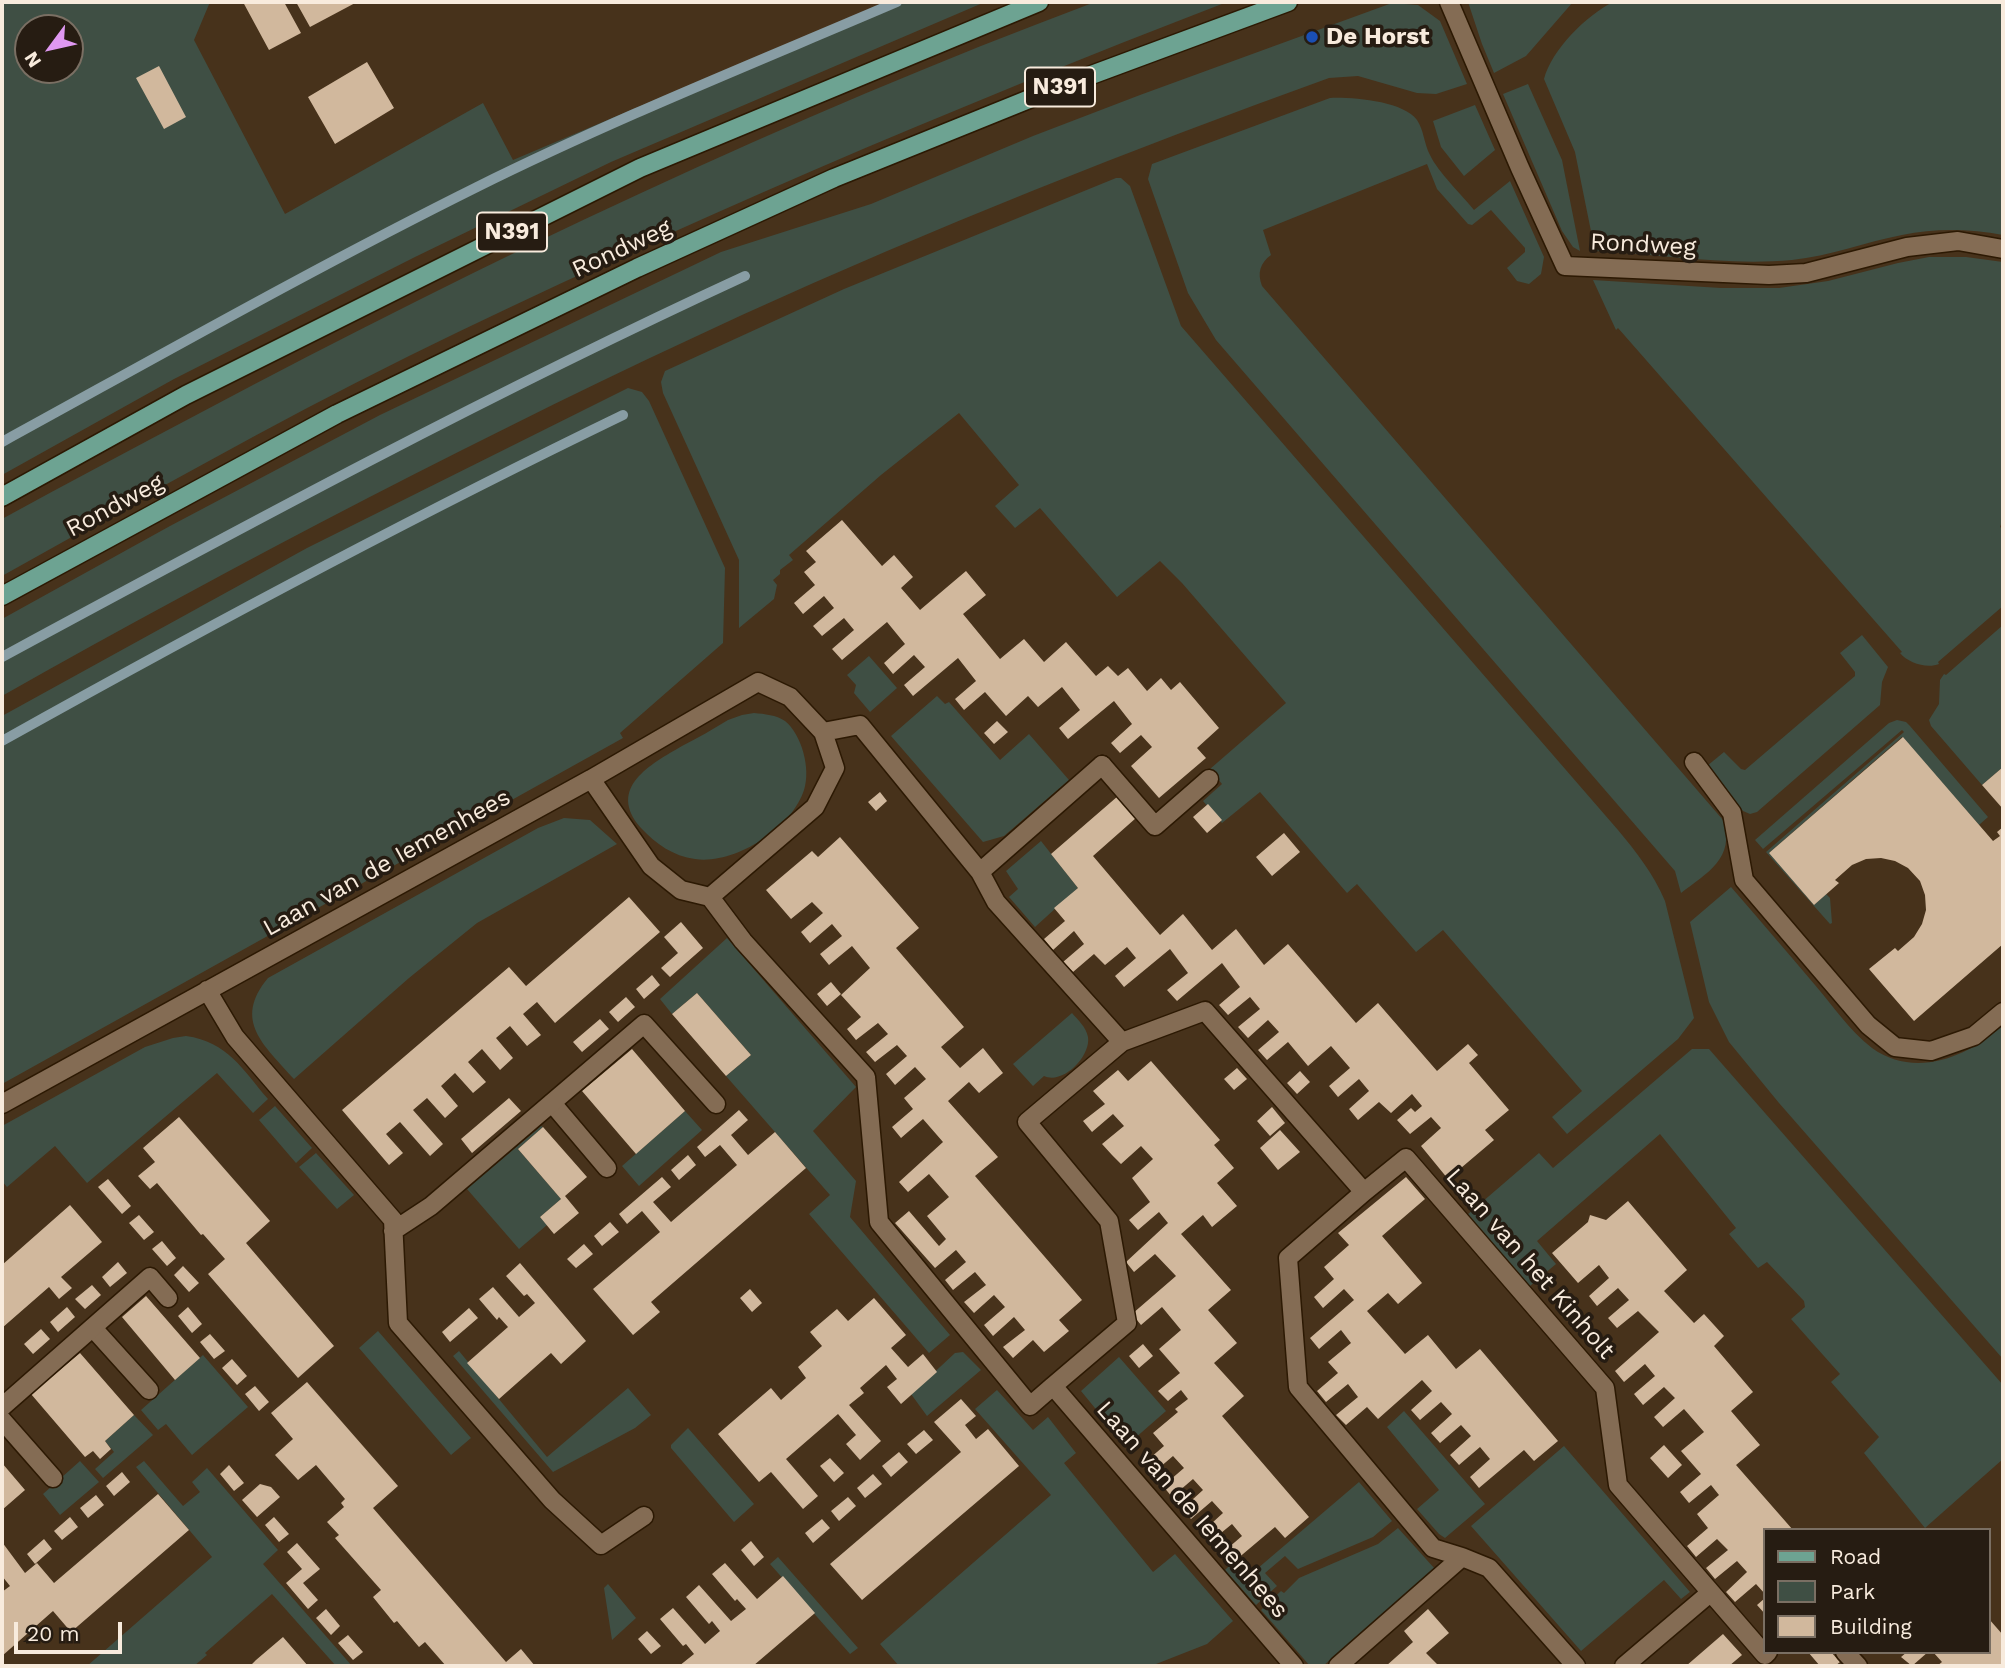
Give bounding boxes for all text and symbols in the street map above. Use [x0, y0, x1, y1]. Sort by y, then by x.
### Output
north arrow [14, 14, 84, 84]
place label: De Horst [1326, 23, 1429, 51]
marker: De Horst [1304, 29, 1320, 45]
text: N [19, 47, 46, 72]
road number: N391 [1025, 68, 1095, 106]
road number: N391 [477, 213, 547, 252]
street label: Rondweg [568, 214, 676, 284]
street label: Rondweg [1589, 228, 1697, 262]
street label: Rondweg [61, 468, 169, 544]
street label: Laan van de Iemenhees [258, 783, 516, 943]
street label: Laan van het Kinholt [1439, 1163, 1621, 1365]
street label: Laan van de Iemenhees [1090, 1396, 1294, 1624]
legend [1764, 1528, 1991, 1654]
text: Road [1830, 1544, 1881, 1569]
text: Park [1830, 1579, 1875, 1604]
scale bar [18, 1608, 126, 1652]
text: Building [1830, 1614, 1912, 1639]
text: 20 m [27, 1621, 79, 1646]

